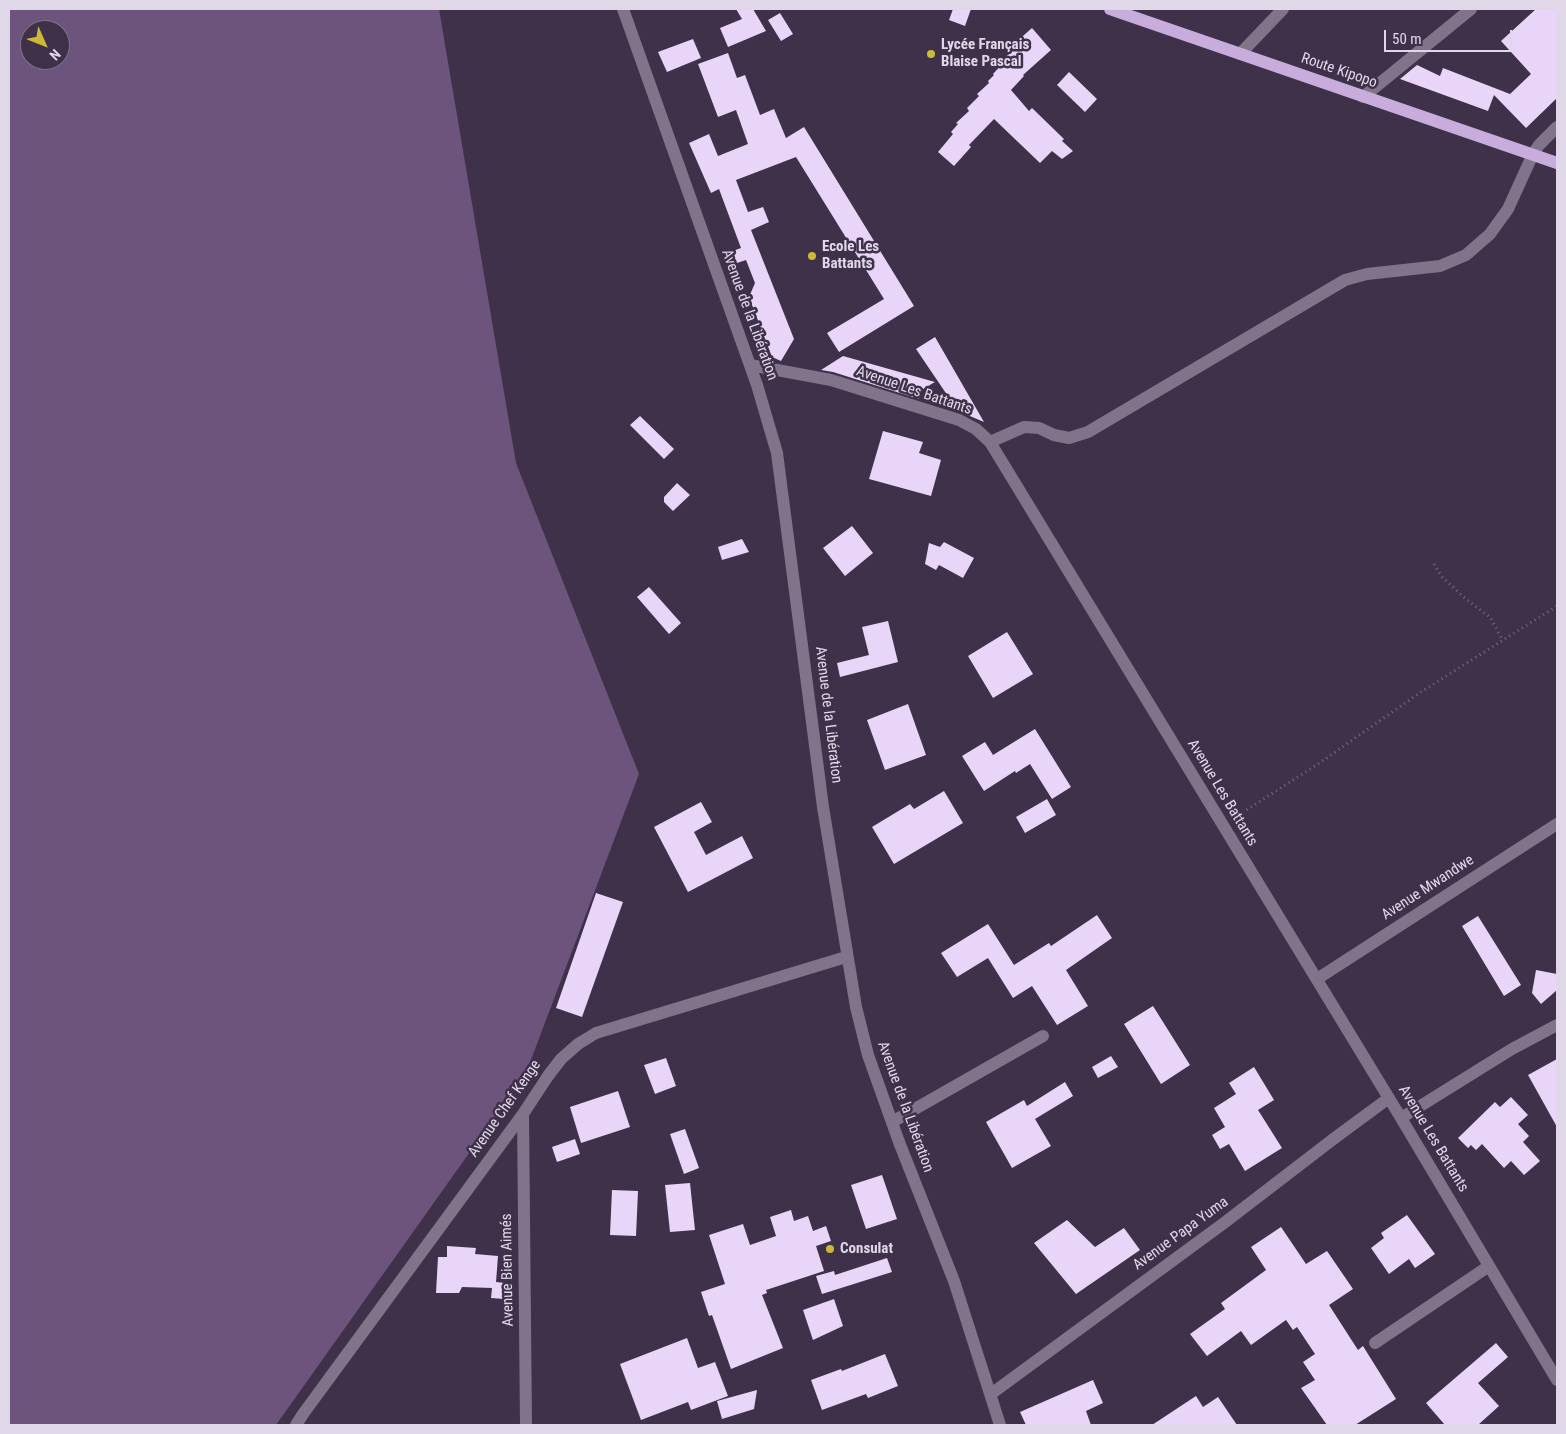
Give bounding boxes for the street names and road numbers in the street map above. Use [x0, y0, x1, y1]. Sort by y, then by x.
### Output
street label: Route Kipopo [1299, 50, 1379, 92]
street label: Avenue de la Libération [717, 247, 781, 383]
street label: Avenue Les Battants [854, 363, 974, 419]
street label: Avenue de la Libération [811, 646, 845, 784]
street label: Avenue Les Battants [1183, 736, 1261, 850]
street label: Avenue Mwandwe [1378, 851, 1478, 925]
street label: Avenue de la Libération [873, 1039, 937, 1175]
street label: Avenue Chef Kenge [465, 1057, 545, 1161]
street label: Avenue Les Battants [1394, 1082, 1472, 1196]
street label: Avenue Papa Yuma [1130, 1193, 1232, 1275]
street label: Avenue Bien Aimés [498, 1213, 518, 1327]

